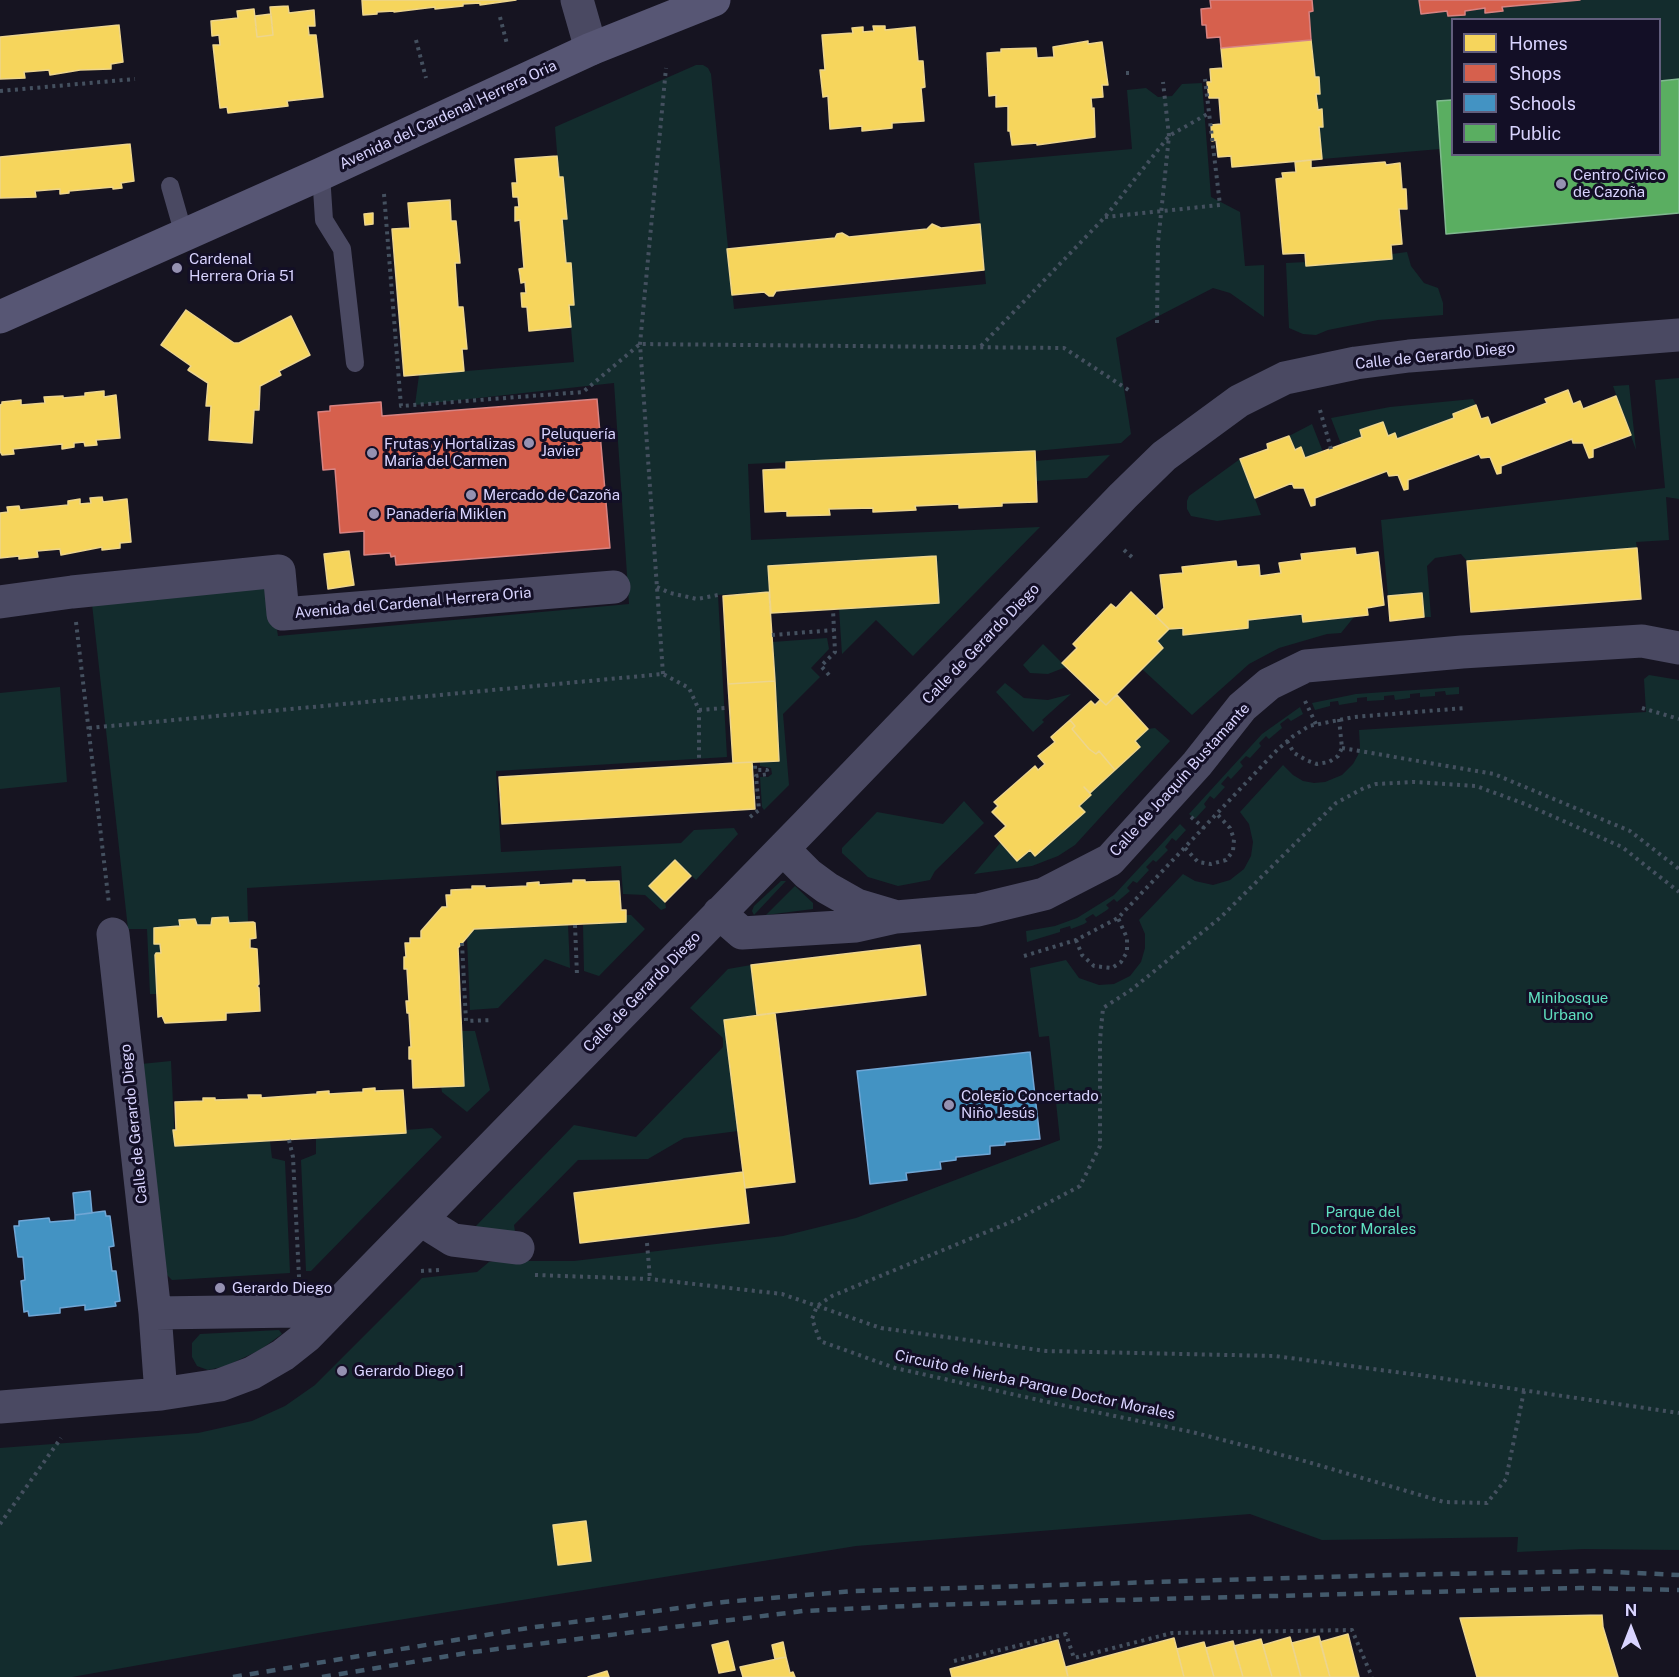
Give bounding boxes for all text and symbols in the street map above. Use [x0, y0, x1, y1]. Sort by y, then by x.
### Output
legend [1451, 18, 1661, 156]
text: Homes [1509, 33, 1568, 54]
street label: Avenida del Cardenal Herrera Oria [336, 57, 560, 173]
text: Shops [1509, 63, 1561, 84]
text: Schools [1509, 93, 1576, 114]
text: Public [1509, 123, 1561, 144]
place label: Centro Cívico de Cazoña [1573, 166, 1666, 201]
marker: Centro Cívico de Cazoña [1554, 177, 1568, 191]
place label: Cardenal Herrera Oria 51 [189, 250, 295, 285]
marker: Cardenal Herrera Oria 51 [170, 261, 184, 275]
street label: Calle de Gerardo Diego [1354, 339, 1516, 373]
place label: Peluquería Javier [541, 425, 616, 460]
place label: Frutas y Hortalizas María del Carmen [384, 435, 515, 470]
marker: Peluquería Javier [522, 436, 536, 450]
marker: Frutas y Hortalizas María del Carmen [365, 446, 379, 460]
place label: Mercado de Cazoña [483, 486, 620, 504]
marker: Mercado de Cazoña [464, 488, 478, 502]
place label: Panadería Miklen [386, 505, 506, 523]
marker: Panadería Miklen [367, 507, 381, 521]
street label: Calle de Gerardo Diego [919, 580, 1043, 708]
street label: Avenida del Cardenal Herrera Oria [294, 584, 532, 622]
street label: Calle de Joaquín Bustamante [1106, 699, 1254, 861]
street label: Calle de Gerardo Diego [580, 928, 704, 1056]
park label: Minibosque Urbano [1528, 989, 1608, 1024]
street label: Calle de Gerardo Diego [117, 1043, 151, 1205]
place label: Colegio Concertado Niño Jesús [961, 1087, 1099, 1122]
marker: Colegio Concertado Niño Jesús [942, 1098, 956, 1112]
park label: Parque del Doctor Morales [1310, 1203, 1416, 1238]
place label: Gerardo Diego [232, 1279, 332, 1297]
marker: Gerardo Diego [213, 1281, 227, 1295]
street label: Circuito de hierba Parque Doctor Morales [893, 1346, 1177, 1424]
place label: Gerardo Diego 1 [354, 1362, 464, 1380]
marker: Gerardo Diego 1 [335, 1364, 349, 1378]
north arrow [1601, 1599, 1661, 1659]
text: N [1625, 1601, 1637, 1620]

